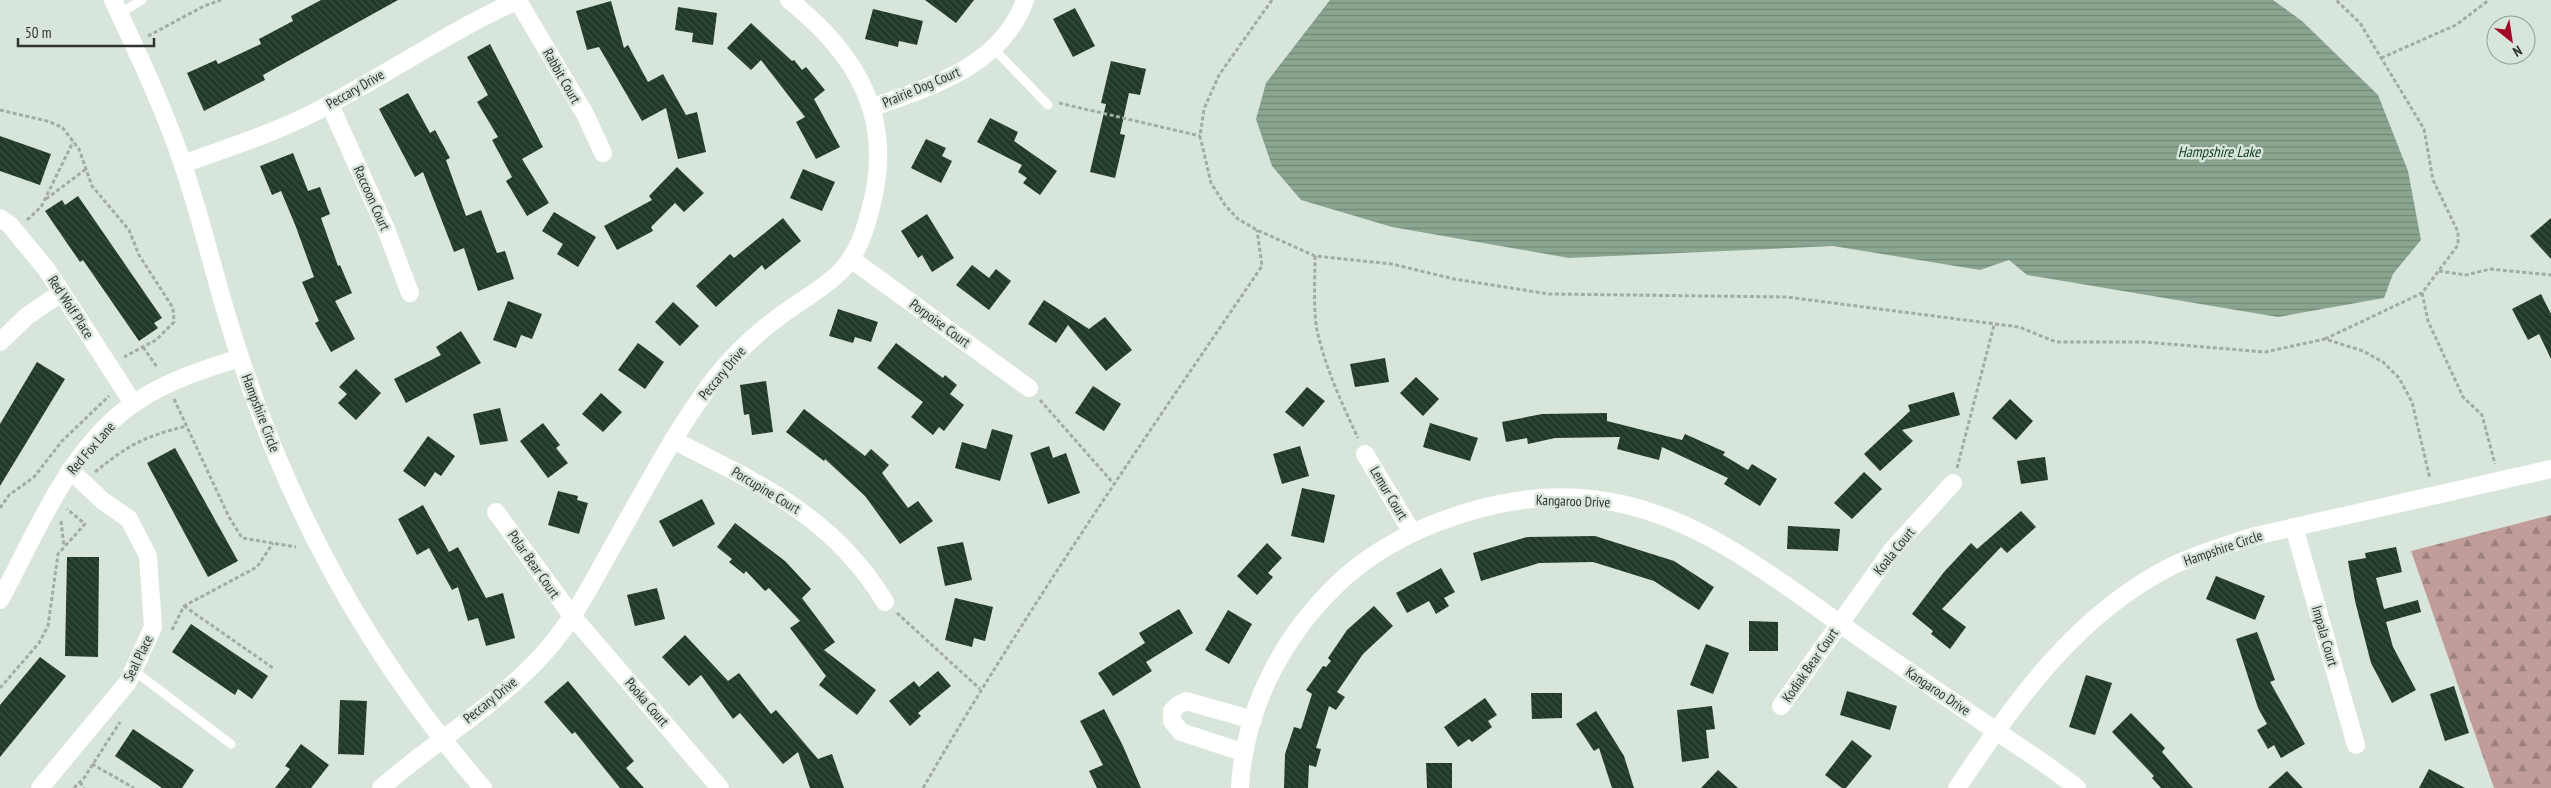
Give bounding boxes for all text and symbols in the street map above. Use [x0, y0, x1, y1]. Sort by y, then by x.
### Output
scale bar [18, 15, 154, 47]
north arrow [2486, 15, 2536, 65]
text: 50 m [25, 23, 51, 42]
text: N [2510, 42, 2525, 61]
street label: Rabbit Court [539, 45, 585, 107]
street label: Prairie Dog Court [879, 63, 963, 111]
street label: Peccary Drive [323, 65, 387, 113]
water label: Hampshire Lake [2178, 142, 2261, 161]
street label: Raccoon Court [350, 163, 394, 233]
street label: Red Wolf Place [44, 272, 98, 342]
street label: Porpoise Court [906, 295, 974, 351]
street label: Peccary Drive [695, 343, 750, 403]
street label: Hampshire Circle [238, 371, 284, 455]
street label: Red Fox Lane [63, 418, 119, 478]
street label: Porcupine Court [728, 462, 804, 518]
street label: Lemur Court [1366, 463, 1412, 523]
street label: Kangaroo Drive [1536, 491, 1611, 511]
street label: Koala Court [1869, 523, 1919, 578]
street label: Hampshire Circle [2181, 526, 2265, 570]
street label: Polar Bear Court [504, 527, 564, 601]
street label: Impala Court [2308, 604, 2342, 668]
street label: Kodiak Bear Court [1778, 624, 1842, 705]
street label: Seal Place [119, 632, 157, 684]
street label: Kangaroo Drive [1902, 663, 1974, 719]
street label: Peccary Drive [459, 673, 521, 727]
street label: Pooka Court [621, 674, 673, 730]

